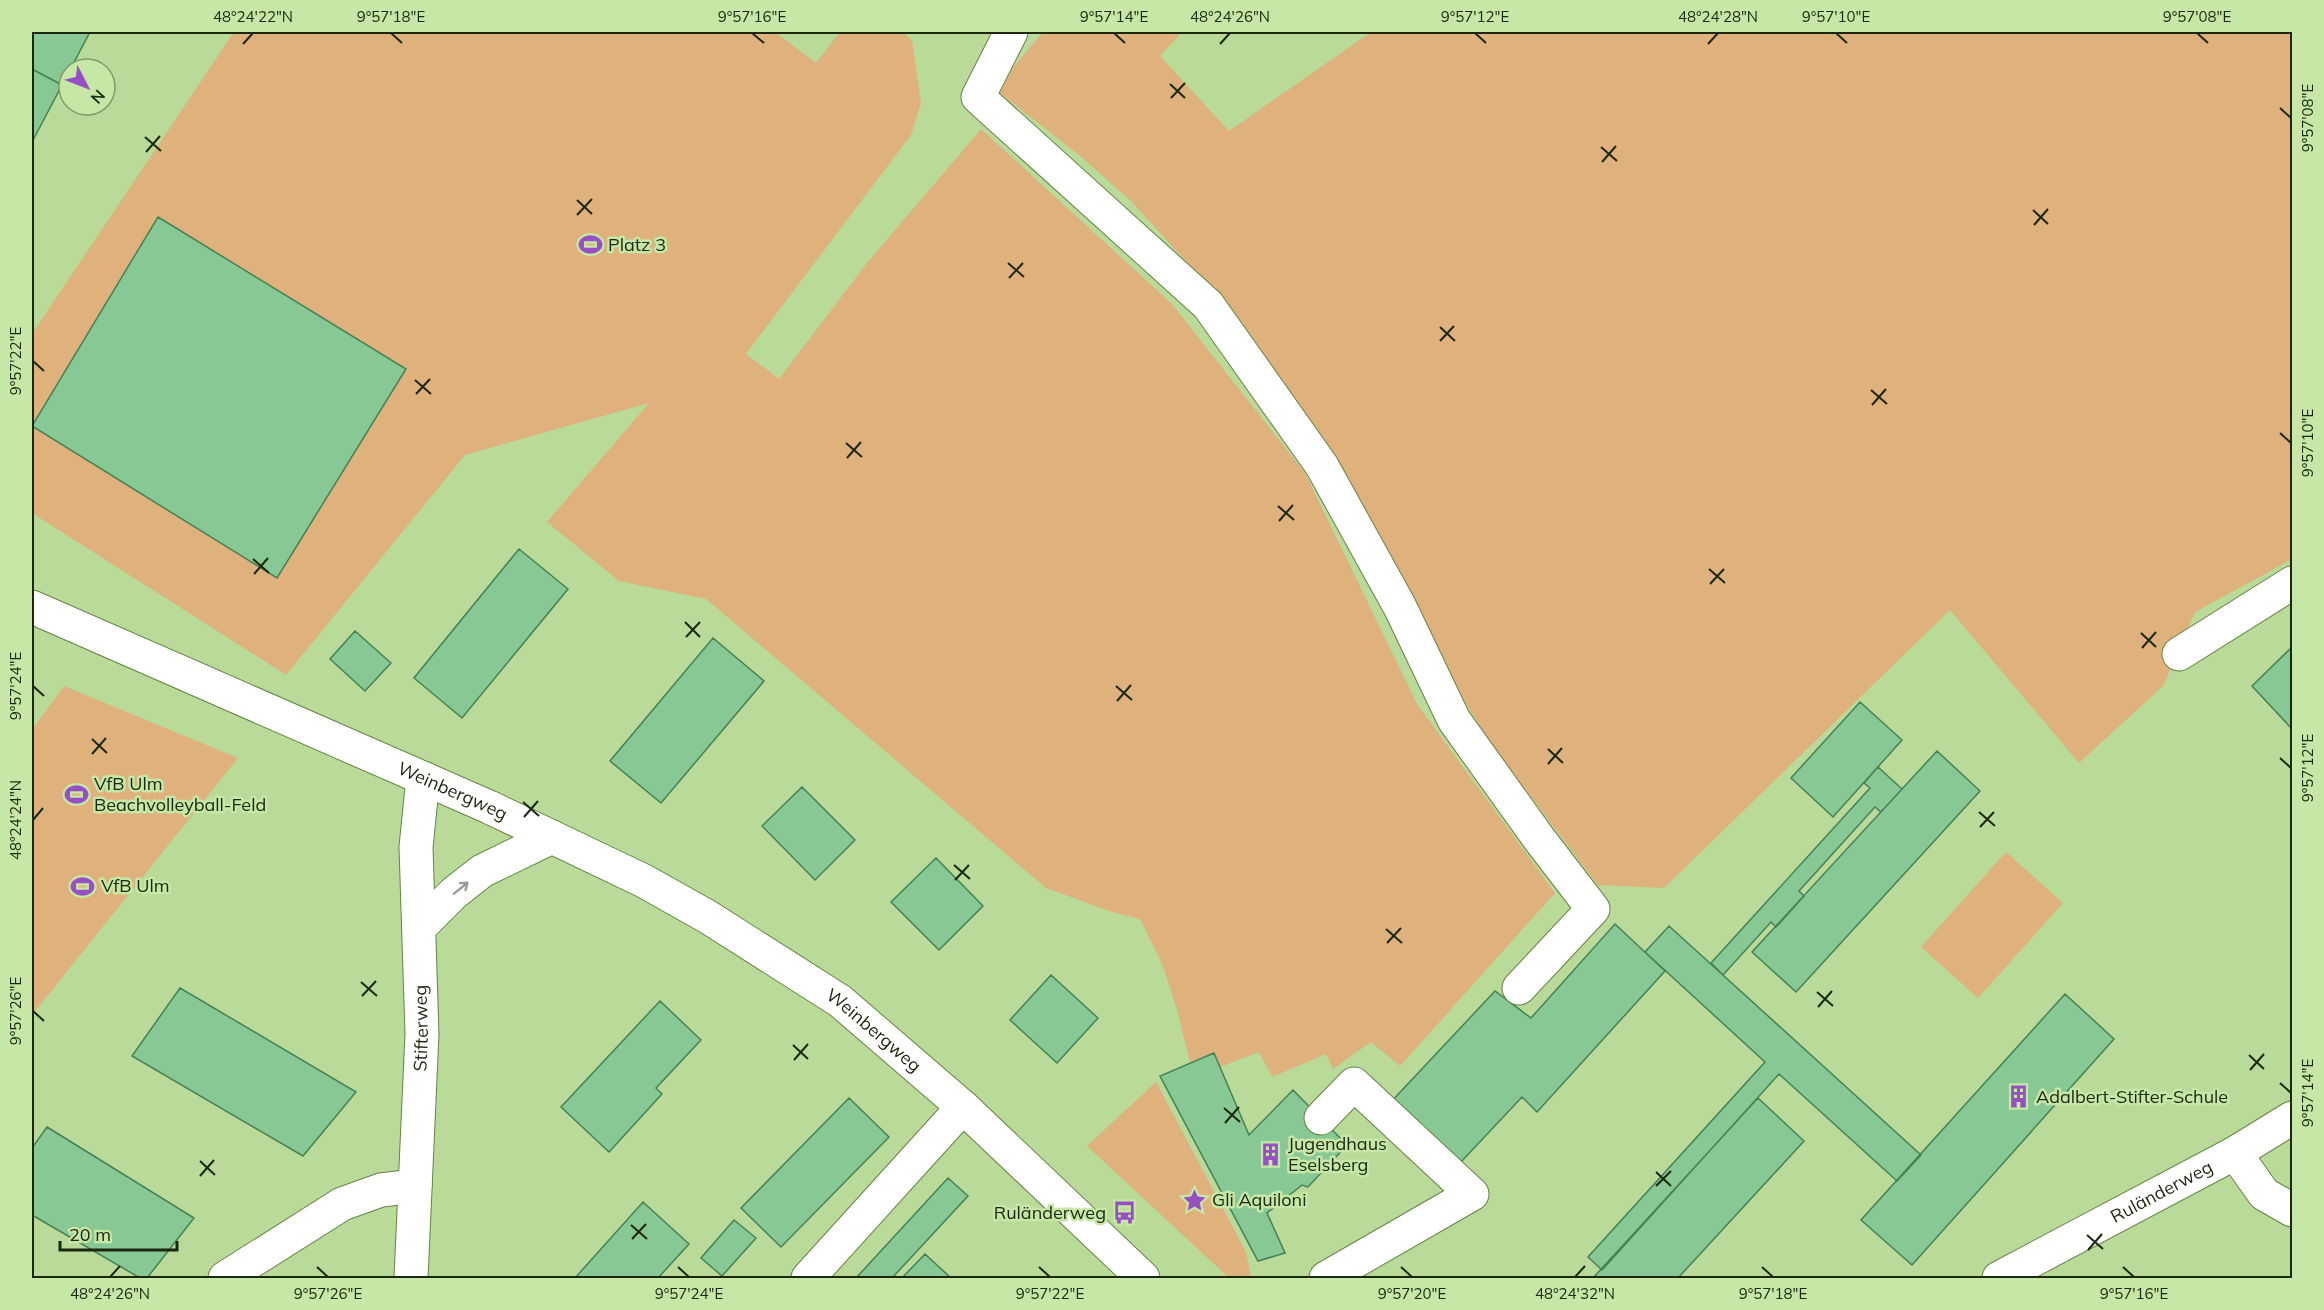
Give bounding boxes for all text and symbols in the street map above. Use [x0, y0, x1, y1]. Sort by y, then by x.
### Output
text: 48°24'22"N [213, 7, 293, 26]
text: 9°57'18"E [357, 7, 425, 26]
text: 9°57'16"E [718, 7, 786, 26]
text: 9°57'14"E [1080, 7, 1148, 26]
text: 48°24'26"N [1190, 7, 1270, 26]
text: 9°57'12"E [1441, 7, 1509, 26]
text: 48°24'28"N [1678, 7, 1758, 26]
text: 9°57'10"E [1802, 7, 1870, 26]
text: 9°57'08"E [2163, 7, 2231, 26]
north arrow [57, 57, 117, 117]
text: 9°57'08"E [2298, 84, 2317, 152]
text: N [87, 86, 110, 108]
sports icon: Platz 3 [577, 232, 603, 258]
place label: Platz 3 [608, 233, 666, 256]
text: 9°57'22"E [6, 327, 25, 395]
text: 9°57'10"E [2298, 409, 2317, 477]
text: 9°57'24"E [6, 652, 25, 720]
text: 9°57'12"E [2298, 734, 2317, 802]
street label: Weinbergweg [394, 756, 511, 825]
place label: VfB Ulm Beachvolleyball-Feld [94, 772, 266, 816]
text: 48°24'24"N [6, 780, 25, 860]
sports icon: VfB Ulm Beachvolleyball-Feld [63, 781, 89, 807]
sports icon: VfB Ulm [70, 873, 96, 899]
place label: VfB Ulm [101, 874, 170, 897]
one-way arrow [453, 881, 469, 894]
text: 9°57'26"E [6, 977, 25, 1045]
street label: Weinbergweg [822, 983, 926, 1077]
street label: Stifterweg [408, 985, 433, 1072]
text: 9°57'14"E [2298, 1059, 2317, 1127]
building icon: Adalbert-Stifter-Schule [2005, 1084, 2031, 1110]
place label: Adalbert-Stifter-Schule [2036, 1085, 2228, 1108]
place label: Jugendhaus Eselsberg [1288, 1132, 1387, 1176]
building icon: Jugendhaus Eselsberg [1257, 1141, 1283, 1167]
street label: Ruländerweg [2106, 1155, 2216, 1228]
place icon: Gli Aquiloni [1181, 1187, 1207, 1213]
place label: Gli Aquiloni [1212, 1188, 1306, 1211]
bus stop icon: Ruländerweg [1111, 1200, 1137, 1226]
place label: Ruländerweg [994, 1201, 1106, 1224]
scale bar [60, 1214, 177, 1252]
text: 20 m [69, 1223, 111, 1246]
text: 48°24'26"N [70, 1284, 150, 1303]
text: 9°57'26"E [294, 1284, 362, 1303]
text: 9°57'24"E [655, 1284, 723, 1303]
text: 9°57'22"E [1016, 1284, 1084, 1303]
text: 9°57'20"E [1378, 1284, 1446, 1303]
text: 48°24'32"N [1535, 1284, 1615, 1303]
text: 9°57'18"E [1739, 1284, 1807, 1303]
text: 9°57'16"E [2100, 1284, 2168, 1303]

